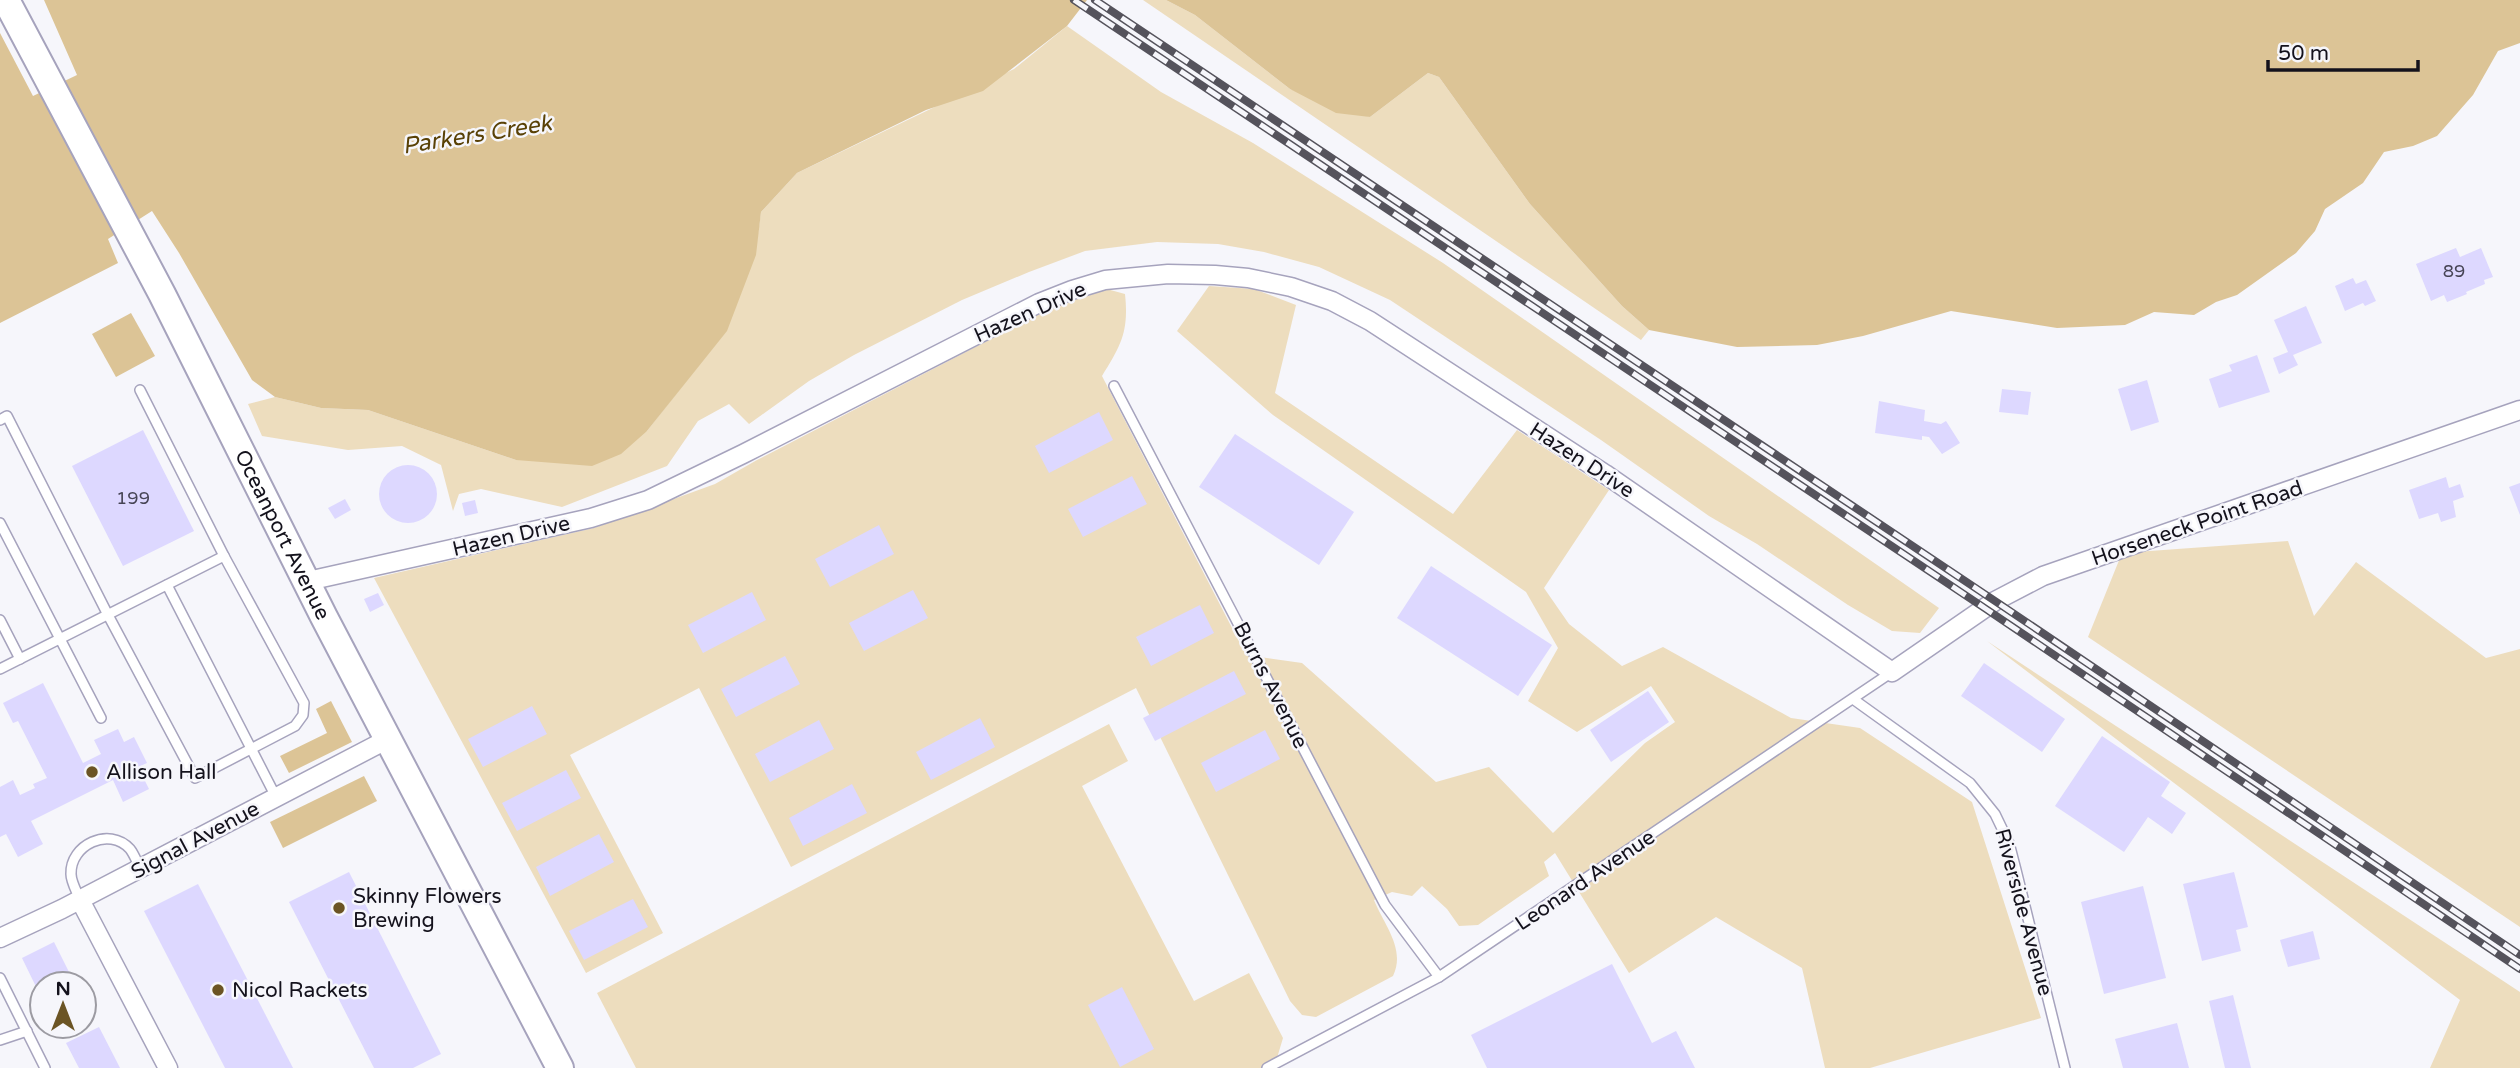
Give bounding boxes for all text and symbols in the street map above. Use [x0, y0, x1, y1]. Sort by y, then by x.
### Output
scale bar [2268, 28, 2418, 72]
text: 50 m [2278, 41, 2329, 66]
water label: Parkers Creek [401, 109, 555, 161]
house number: 89 [2443, 260, 2465, 282]
street label: Hazen Drive [970, 277, 1090, 348]
street label: Hazen Drive [1525, 417, 1639, 504]
street label: Oceanport Avenue [229, 446, 335, 624]
street label: Horseneck Point Road [2088, 476, 2306, 571]
house number: 199 [116, 487, 150, 509]
street label: Hazen Drive [450, 511, 572, 562]
street label: Burns Avenue [1228, 618, 1313, 753]
place label: Allison Hall [106, 760, 216, 785]
marker: Allison Hall [84, 764, 100, 780]
street label: Signal Avenue [127, 796, 264, 885]
street label: Leonard Avenue [1511, 824, 1660, 936]
street label: Riverside Avenue [1989, 826, 2058, 999]
place label: Skinny Flowers Brewing [353, 884, 502, 933]
marker: Skinny Flowers Brewing [331, 900, 347, 916]
north arrow [28, 970, 98, 1040]
text: N [55, 978, 71, 1000]
place label: Nicol Rackets [232, 978, 368, 1003]
marker: Nicol Rackets [210, 982, 226, 998]

